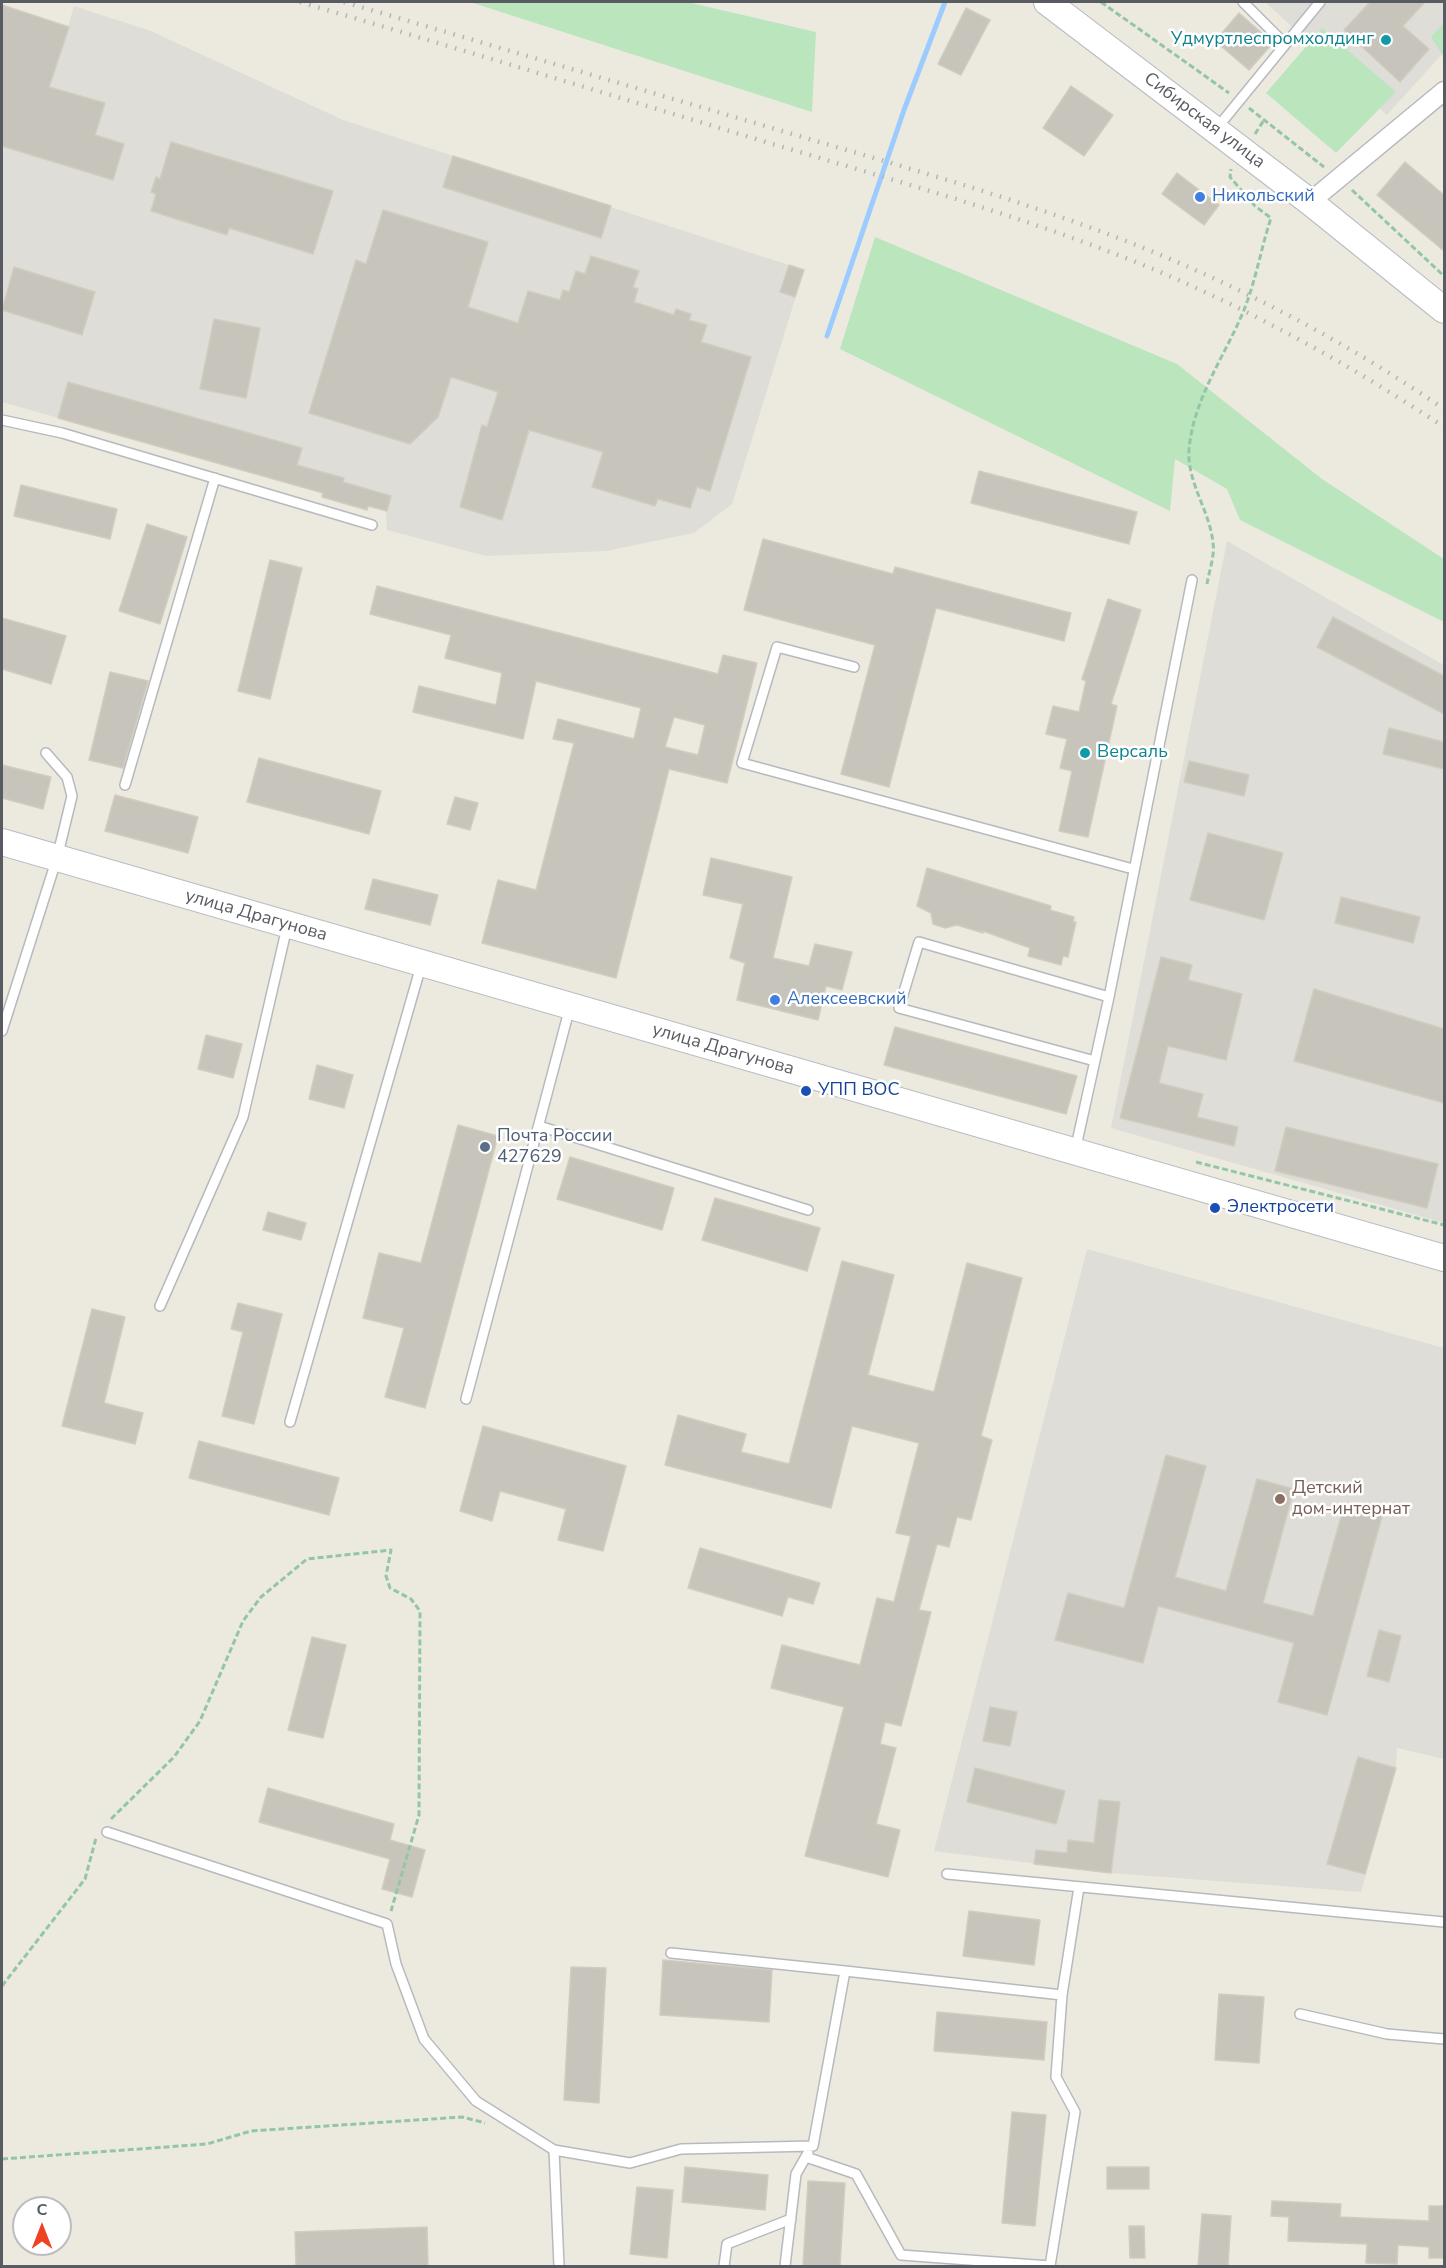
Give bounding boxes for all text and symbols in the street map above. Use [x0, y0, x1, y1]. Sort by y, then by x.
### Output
place label: Удмуртлеспромхолдинг [1171, 29, 1374, 51]
marker: Удмуртлеспромхолдинг [1379, 33, 1393, 47]
street label: Сибирская улица [1139, 68, 1269, 174]
place label: Никольский [1212, 186, 1315, 208]
marker: Никольский [1193, 190, 1207, 204]
place label: Версаль [1097, 742, 1168, 764]
marker: Версаль [1078, 746, 1092, 760]
street label: улица Драгунова [182, 885, 330, 947]
place label: Алексеевский [787, 989, 907, 1011]
marker: Алексеевский [768, 993, 782, 1007]
street label: улица Драгунова [649, 1019, 797, 1081]
place label: УПП ВОС [818, 1080, 900, 1102]
marker: УПП ВОС [799, 1084, 813, 1098]
place label: Почта России 427629 [497, 1126, 612, 1168]
marker: Почта России 427629 [478, 1140, 492, 1154]
place label: Электросети [1227, 1197, 1334, 1219]
marker: Электросети [1208, 1201, 1222, 1215]
place label: Детский дом-интернат [1292, 1478, 1410, 1520]
marker: Детский дом-интернат [1273, 1492, 1287, 1506]
north arrow [12, 2196, 72, 2256]
text: С [37, 2199, 47, 2221]

